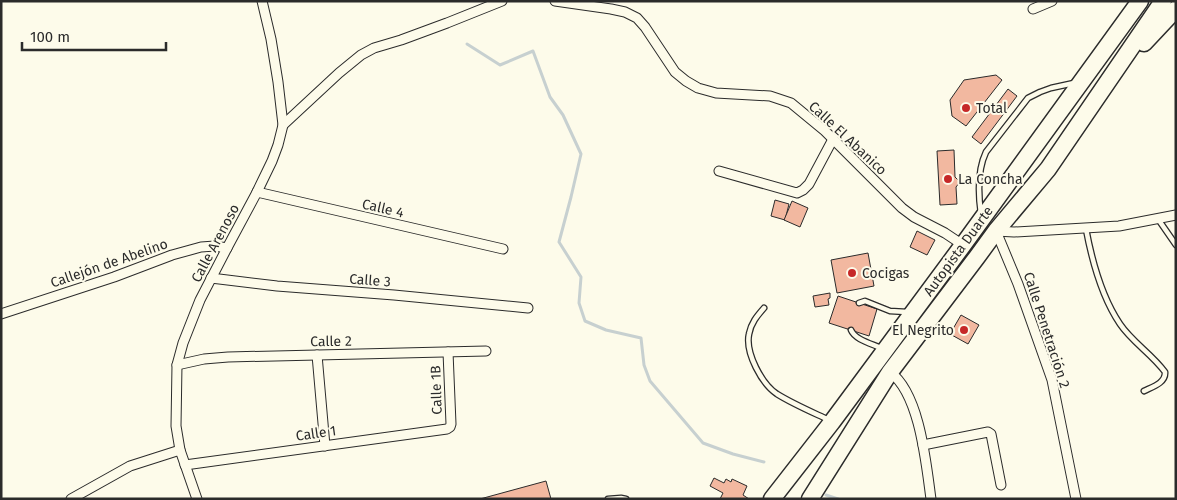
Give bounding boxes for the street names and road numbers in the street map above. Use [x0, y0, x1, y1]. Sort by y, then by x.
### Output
street label: Calle El Abanico [805, 98, 890, 179]
street label: Calle 4 [360, 195, 406, 222]
street label: Calle Arenoso [188, 201, 243, 285]
street label: Autopista Duarte [920, 203, 997, 300]
street label: Callejón de Abelino [48, 235, 170, 292]
street label: Calle Penetración 2 [1020, 270, 1073, 390]
street label: Calle 3 [349, 271, 391, 290]
street label: Calle 2 [310, 333, 352, 350]
street label: Calle 1B [427, 365, 446, 415]
street label: Calle 1 [295, 422, 337, 445]

